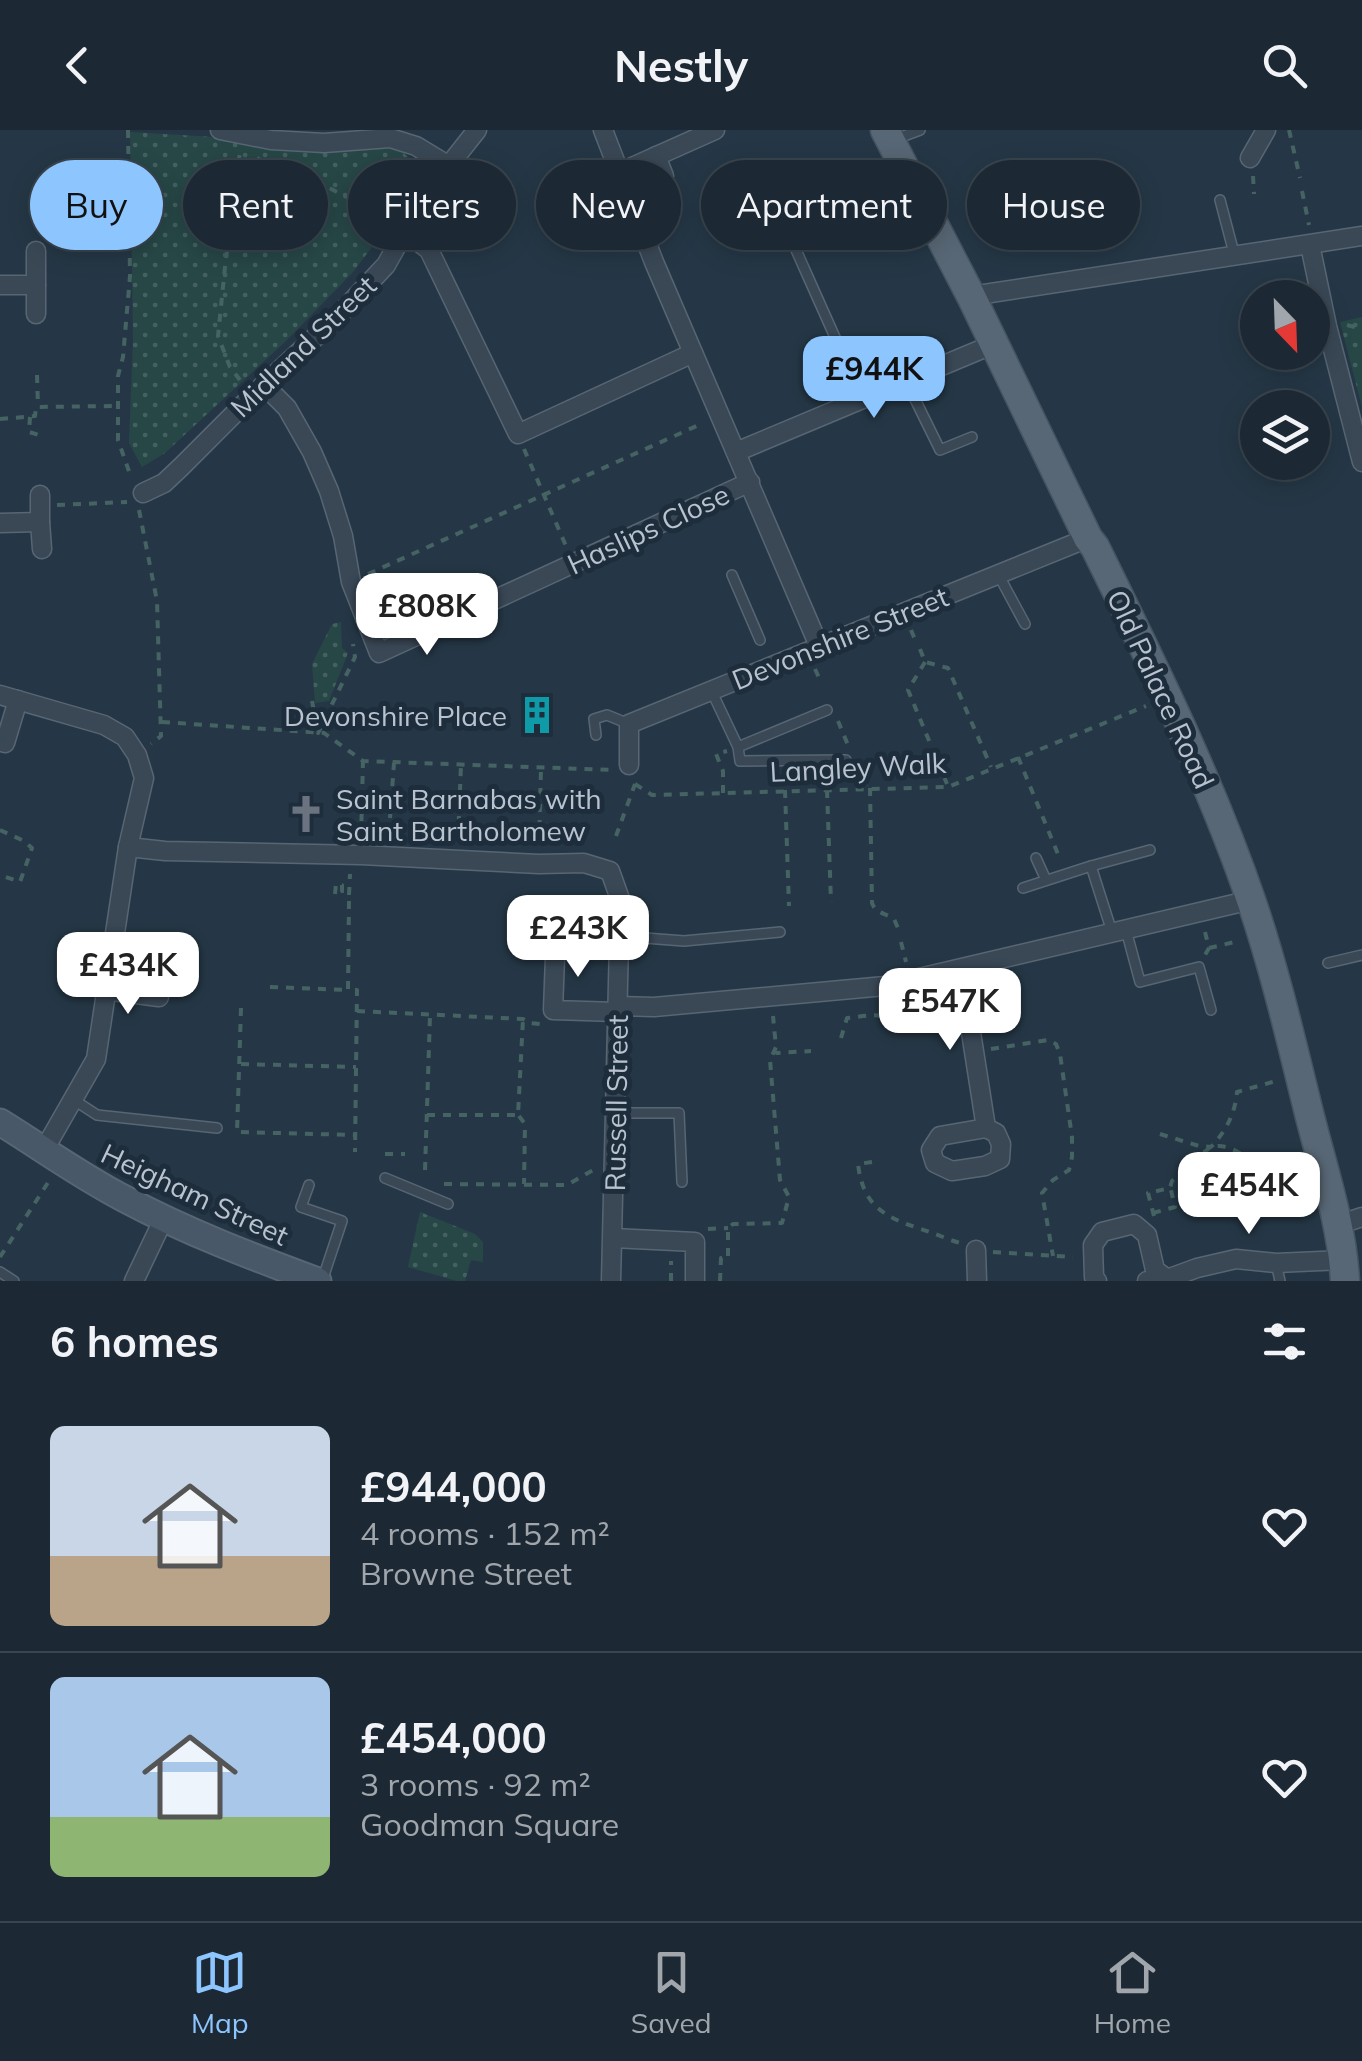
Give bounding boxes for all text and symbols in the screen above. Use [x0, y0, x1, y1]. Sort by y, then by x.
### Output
text: Nestly [614, 37, 748, 93]
icon: back [50, 38, 105, 93]
icon: search [1257, 38, 1312, 93]
chip: Buy [30, 160, 163, 250]
chip: Rent [183, 160, 328, 250]
chip: Filters [348, 160, 516, 250]
chip: New [536, 160, 681, 250]
chip: Apartment [701, 160, 947, 250]
chip: House [967, 160, 1140, 250]
street label: Midland Street [223, 268, 383, 424]
north arrow [1240, 280, 1330, 370]
map controls [1240, 280, 1330, 480]
pin: £944K [804, 336, 944, 421]
text: £944K [825, 348, 923, 388]
button: layers [1240, 390, 1330, 480]
street label: Haslips Close [562, 476, 734, 582]
pin: £808K [357, 573, 497, 658]
street label: Devonshire Street [727, 579, 953, 697]
street label: Old Palace Road [1100, 584, 1222, 794]
text: £808K [378, 585, 476, 625]
building icon: Devonshire Place [516, 694, 558, 736]
place label: Devonshire Place [284, 698, 507, 733]
street label: Langley Walk [769, 745, 948, 789]
place label: Saint Barnabas with Saint Bartholomew [336, 781, 602, 848]
church icon: Saint Barnabas with Saint Bartholomew [285, 793, 327, 835]
pin: £243K [508, 895, 648, 980]
text: £243K [529, 907, 627, 947]
pin: £434K [58, 932, 198, 1017]
text: £434K [79, 944, 177, 984]
pin: £547K [880, 968, 1020, 1053]
text: £547K [901, 980, 999, 1020]
street label: Russell Street [597, 1014, 635, 1192]
street label: Heigham Street [96, 1135, 294, 1253]
pin: £454K [1179, 1152, 1319, 1237]
text: £454K [1200, 1164, 1298, 1204]
icon: filters [1257, 1314, 1312, 1369]
text: 6 homes [50, 1315, 219, 1368]
text: £944,000 [360, 1460, 547, 1513]
icon: home [130, 1466, 250, 1586]
icon: heart [1257, 1499, 1312, 1554]
text: 4 rooms · 152 m² [360, 1513, 610, 1553]
text: Browne Street [360, 1553, 572, 1593]
text: £454,000 [360, 1711, 547, 1764]
icon: home [130, 1717, 250, 1837]
icon: heart [1257, 1750, 1312, 1805]
text: 3 rooms · 92 m² [360, 1764, 591, 1804]
text: Goodman Square [360, 1804, 619, 1844]
tab: Map [191, 1945, 249, 2040]
tab: Saved [631, 1945, 712, 2040]
tab: Home [1094, 1945, 1171, 2040]

